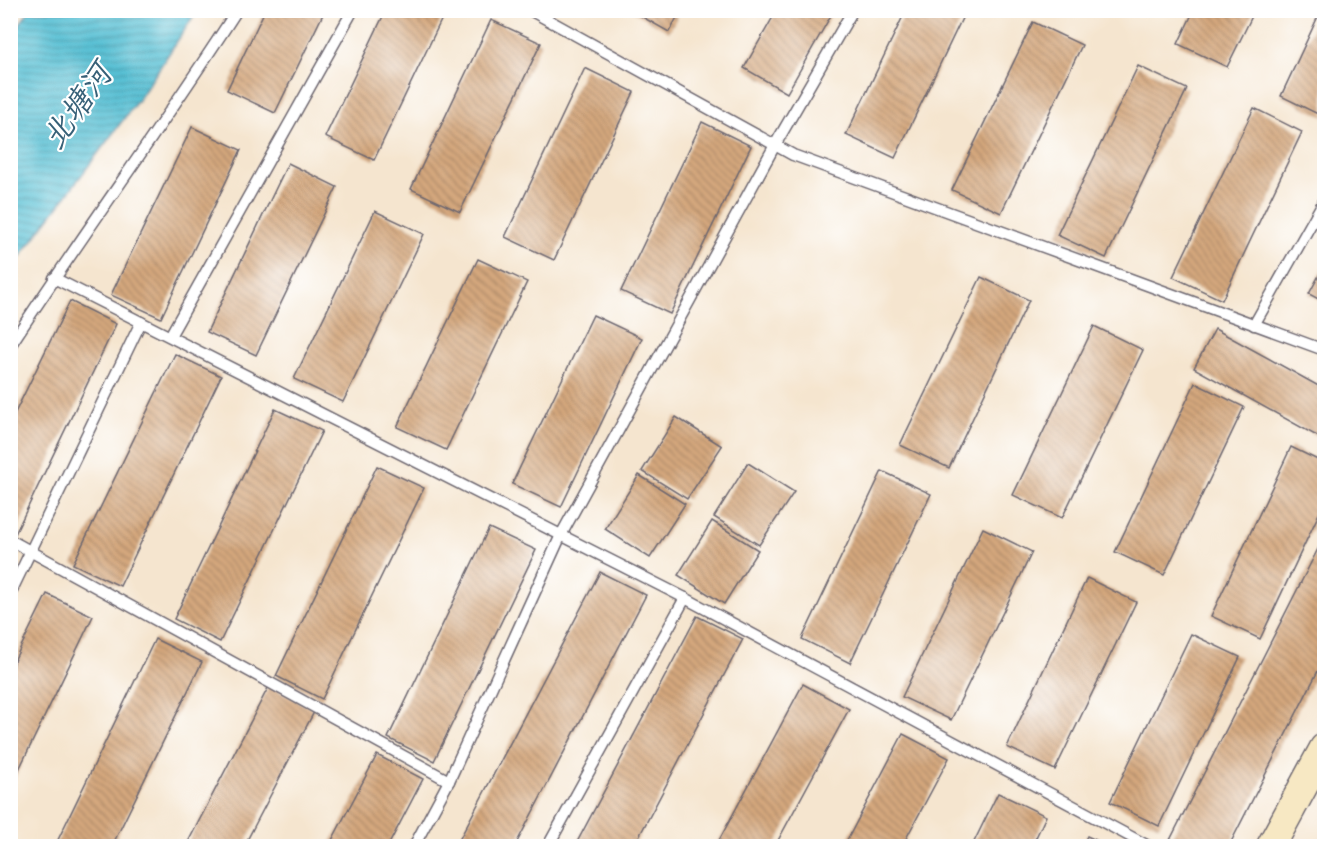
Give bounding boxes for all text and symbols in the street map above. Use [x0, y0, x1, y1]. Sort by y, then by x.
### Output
water label: 北塘河 [33, 51, 124, 157]

